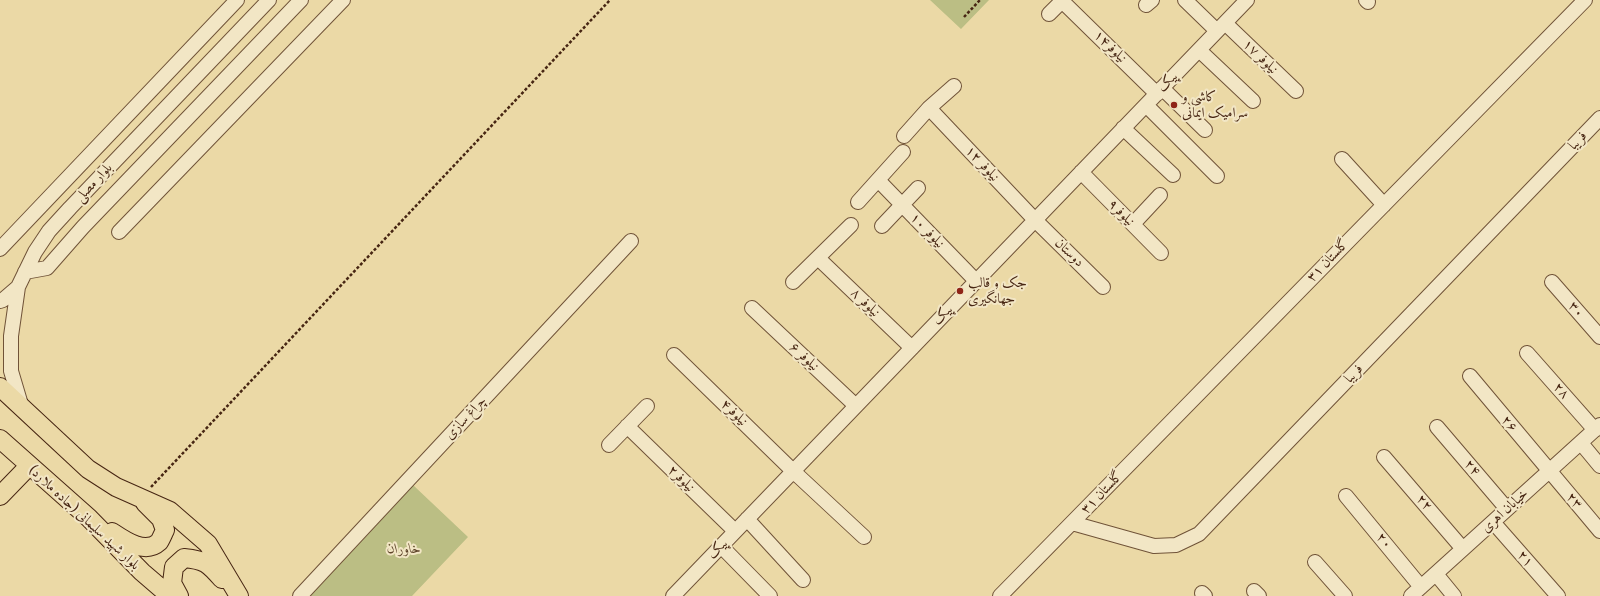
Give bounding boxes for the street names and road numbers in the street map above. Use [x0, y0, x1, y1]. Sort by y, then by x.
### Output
street label: نیلوفر۱۴ [1090, 27, 1130, 67]
street label: نیلوفر ۱۷ [1239, 36, 1281, 78]
street label: پیک [1154, 68, 1182, 96]
street label: فریبا [1565, 128, 1591, 154]
street label: نیلوفر ۱۲ [961, 143, 1003, 185]
street label: بلوار مصلی [72, 160, 116, 206]
street label: نیلوفر۹ [1104, 196, 1138, 230]
street label: نیلوفر ۱۰ [906, 210, 948, 252]
street label: دوستان [1051, 235, 1087, 271]
street label: گلستان ۳۱ [1304, 236, 1352, 286]
street label: نیلوفر ۸ [847, 285, 883, 321]
street label: ۳۰ [1564, 298, 1588, 322]
street label: پیک [929, 301, 957, 329]
street label: نیلوفر ۶ [786, 339, 822, 375]
street label: فریبا [1341, 361, 1367, 387]
street label: ۲۸ [1549, 379, 1573, 403]
street label: چراغ سازی [442, 393, 490, 443]
street label: نیلوفر۴ [717, 396, 751, 430]
street label: ۲۶ [1497, 412, 1521, 436]
street label: ۲۴ [1460, 456, 1484, 480]
street label: بلوار شهید سلیمانی (جاده ملارد) [25, 462, 143, 574]
street label: نیلوفر۲ [664, 462, 698, 496]
street label: گلستان ۳۱ [1078, 468, 1126, 518]
street label: خیابان اهری [1478, 485, 1532, 537]
street label: ۲۳ [1562, 489, 1586, 513]
street label: ۲۲ [1412, 491, 1436, 515]
street label: ۲۰ [1372, 529, 1396, 553]
street label: پیک [704, 535, 732, 563]
street label: ۲۱ [1513, 547, 1537, 571]

